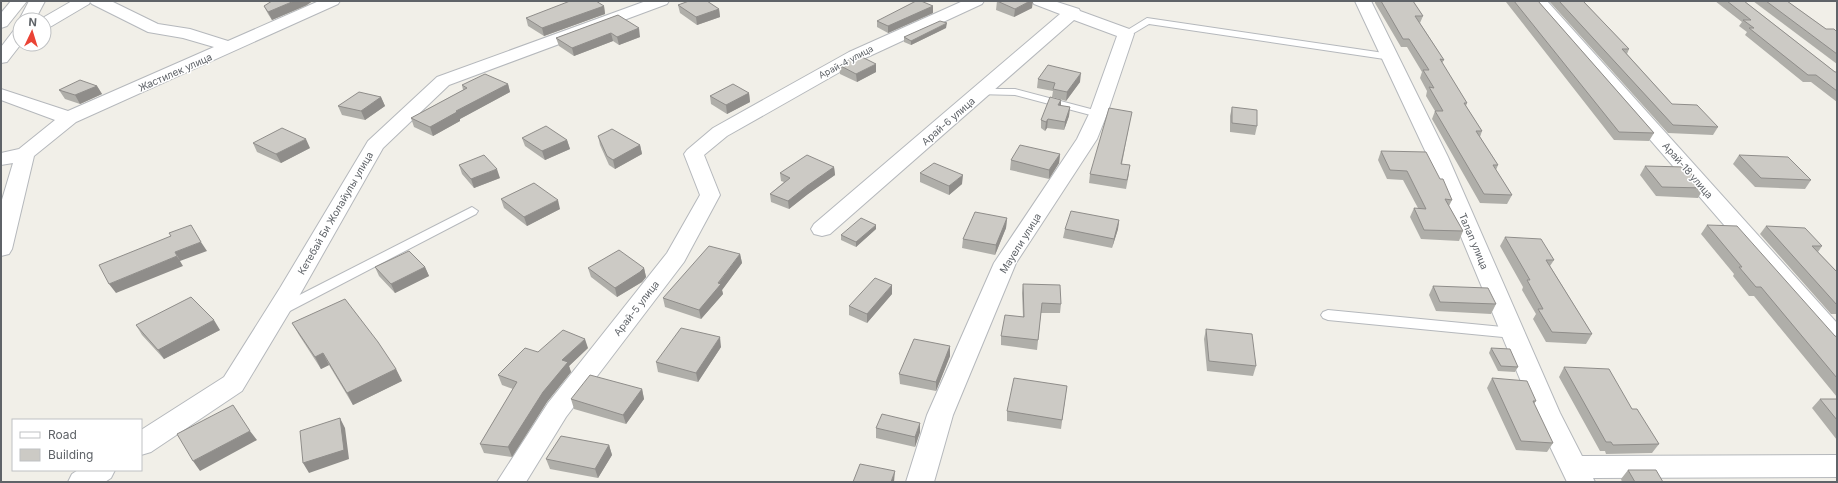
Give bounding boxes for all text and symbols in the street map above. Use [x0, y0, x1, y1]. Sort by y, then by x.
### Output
north arrow [12, 12, 52, 52]
text: N [28, 15, 37, 29]
street label: Арай-4 улица [817, 43, 875, 81]
street label: Жастилек улица [136, 50, 214, 94]
street label: Арай-6 улица [919, 95, 977, 147]
street label: Арай-18 улица [1660, 139, 1716, 201]
street label: Кетебай Би Жолайулы улица [295, 149, 375, 277]
street label: Мауели улица [997, 211, 1043, 275]
street label: Талап улица [1457, 211, 1491, 271]
street label: Арай-5 улица [611, 278, 661, 338]
legend [12, 419, 142, 471]
text: Road [48, 427, 77, 442]
text: Building [48, 447, 93, 462]

